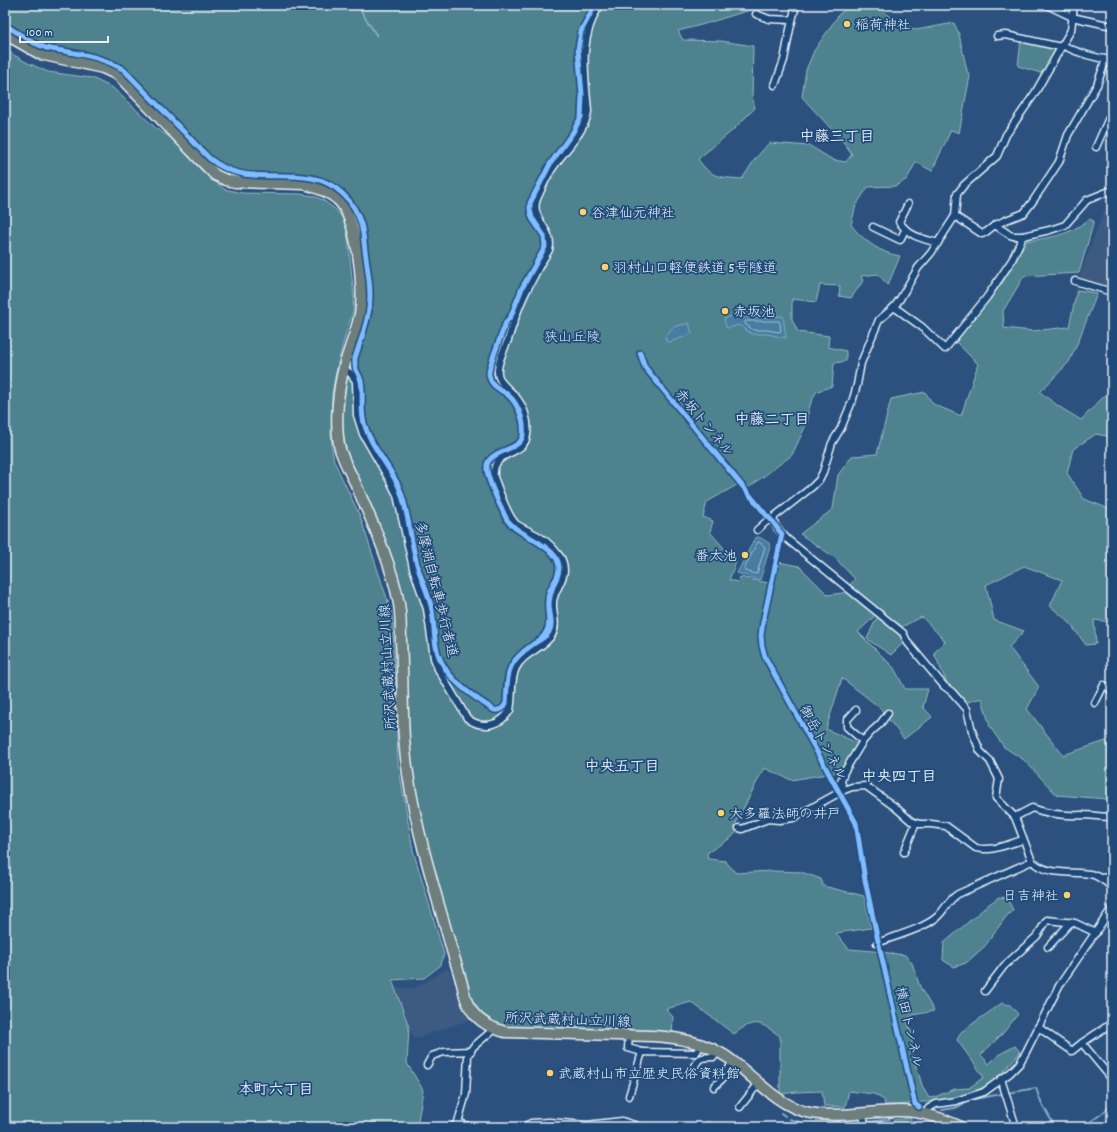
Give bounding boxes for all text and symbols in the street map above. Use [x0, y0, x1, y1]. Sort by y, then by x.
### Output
place label: 稲荷神社 [855, 16, 911, 36]
scale bar [20, 18, 108, 44]
marker: 稲荷神社 [842, 19, 852, 29]
text: 100 m [26, 25, 53, 42]
district label: 中藤三丁目 [799, 127, 875, 149]
place label: 谷津仙元神社 [591, 204, 675, 224]
marker: 谷津仙元神社 [578, 207, 588, 217]
place label: 羽村山口軽便鉄道 5号隧道 [613, 259, 777, 279]
marker: 羽村山口軽便鉄道 5号隧道 [600, 262, 610, 272]
place label: 赤坂池 [733, 303, 775, 323]
marker: 赤坂池 [720, 306, 730, 316]
park label: 狭山丘陵 [544, 328, 600, 348]
street label: 赤坂トンネル [669, 385, 738, 461]
district label: 中藤二丁目 [734, 410, 810, 432]
street label: 多摩湖自転車歩行者道 [408, 519, 462, 660]
place label: 番太池 [695, 547, 737, 567]
marker: 番太池 [740, 550, 750, 560]
street label: 所沢武蔵村山立川線 [376, 603, 402, 730]
street label: 御岳トンネル [793, 702, 851, 784]
district label: 中央五丁目 [584, 757, 660, 779]
district label: 中央四丁目 [861, 767, 937, 789]
place label: 大多羅法師の井戸 [729, 805, 841, 825]
marker: 大多羅法師の井戸 [716, 808, 726, 818]
place label: 日吉神社 [1003, 887, 1059, 907]
marker: 日吉神社 [1062, 890, 1072, 900]
street label: 横田トンネル [889, 985, 927, 1070]
street label: 所沢武蔵村山立川線 [505, 1009, 631, 1033]
place label: 武蔵村山市立歴史民俗資料館 [558, 1065, 740, 1085]
marker: 武蔵村山市立歴史民俗資料館 [545, 1068, 555, 1078]
district label: 本町六丁目 [238, 1080, 314, 1102]

